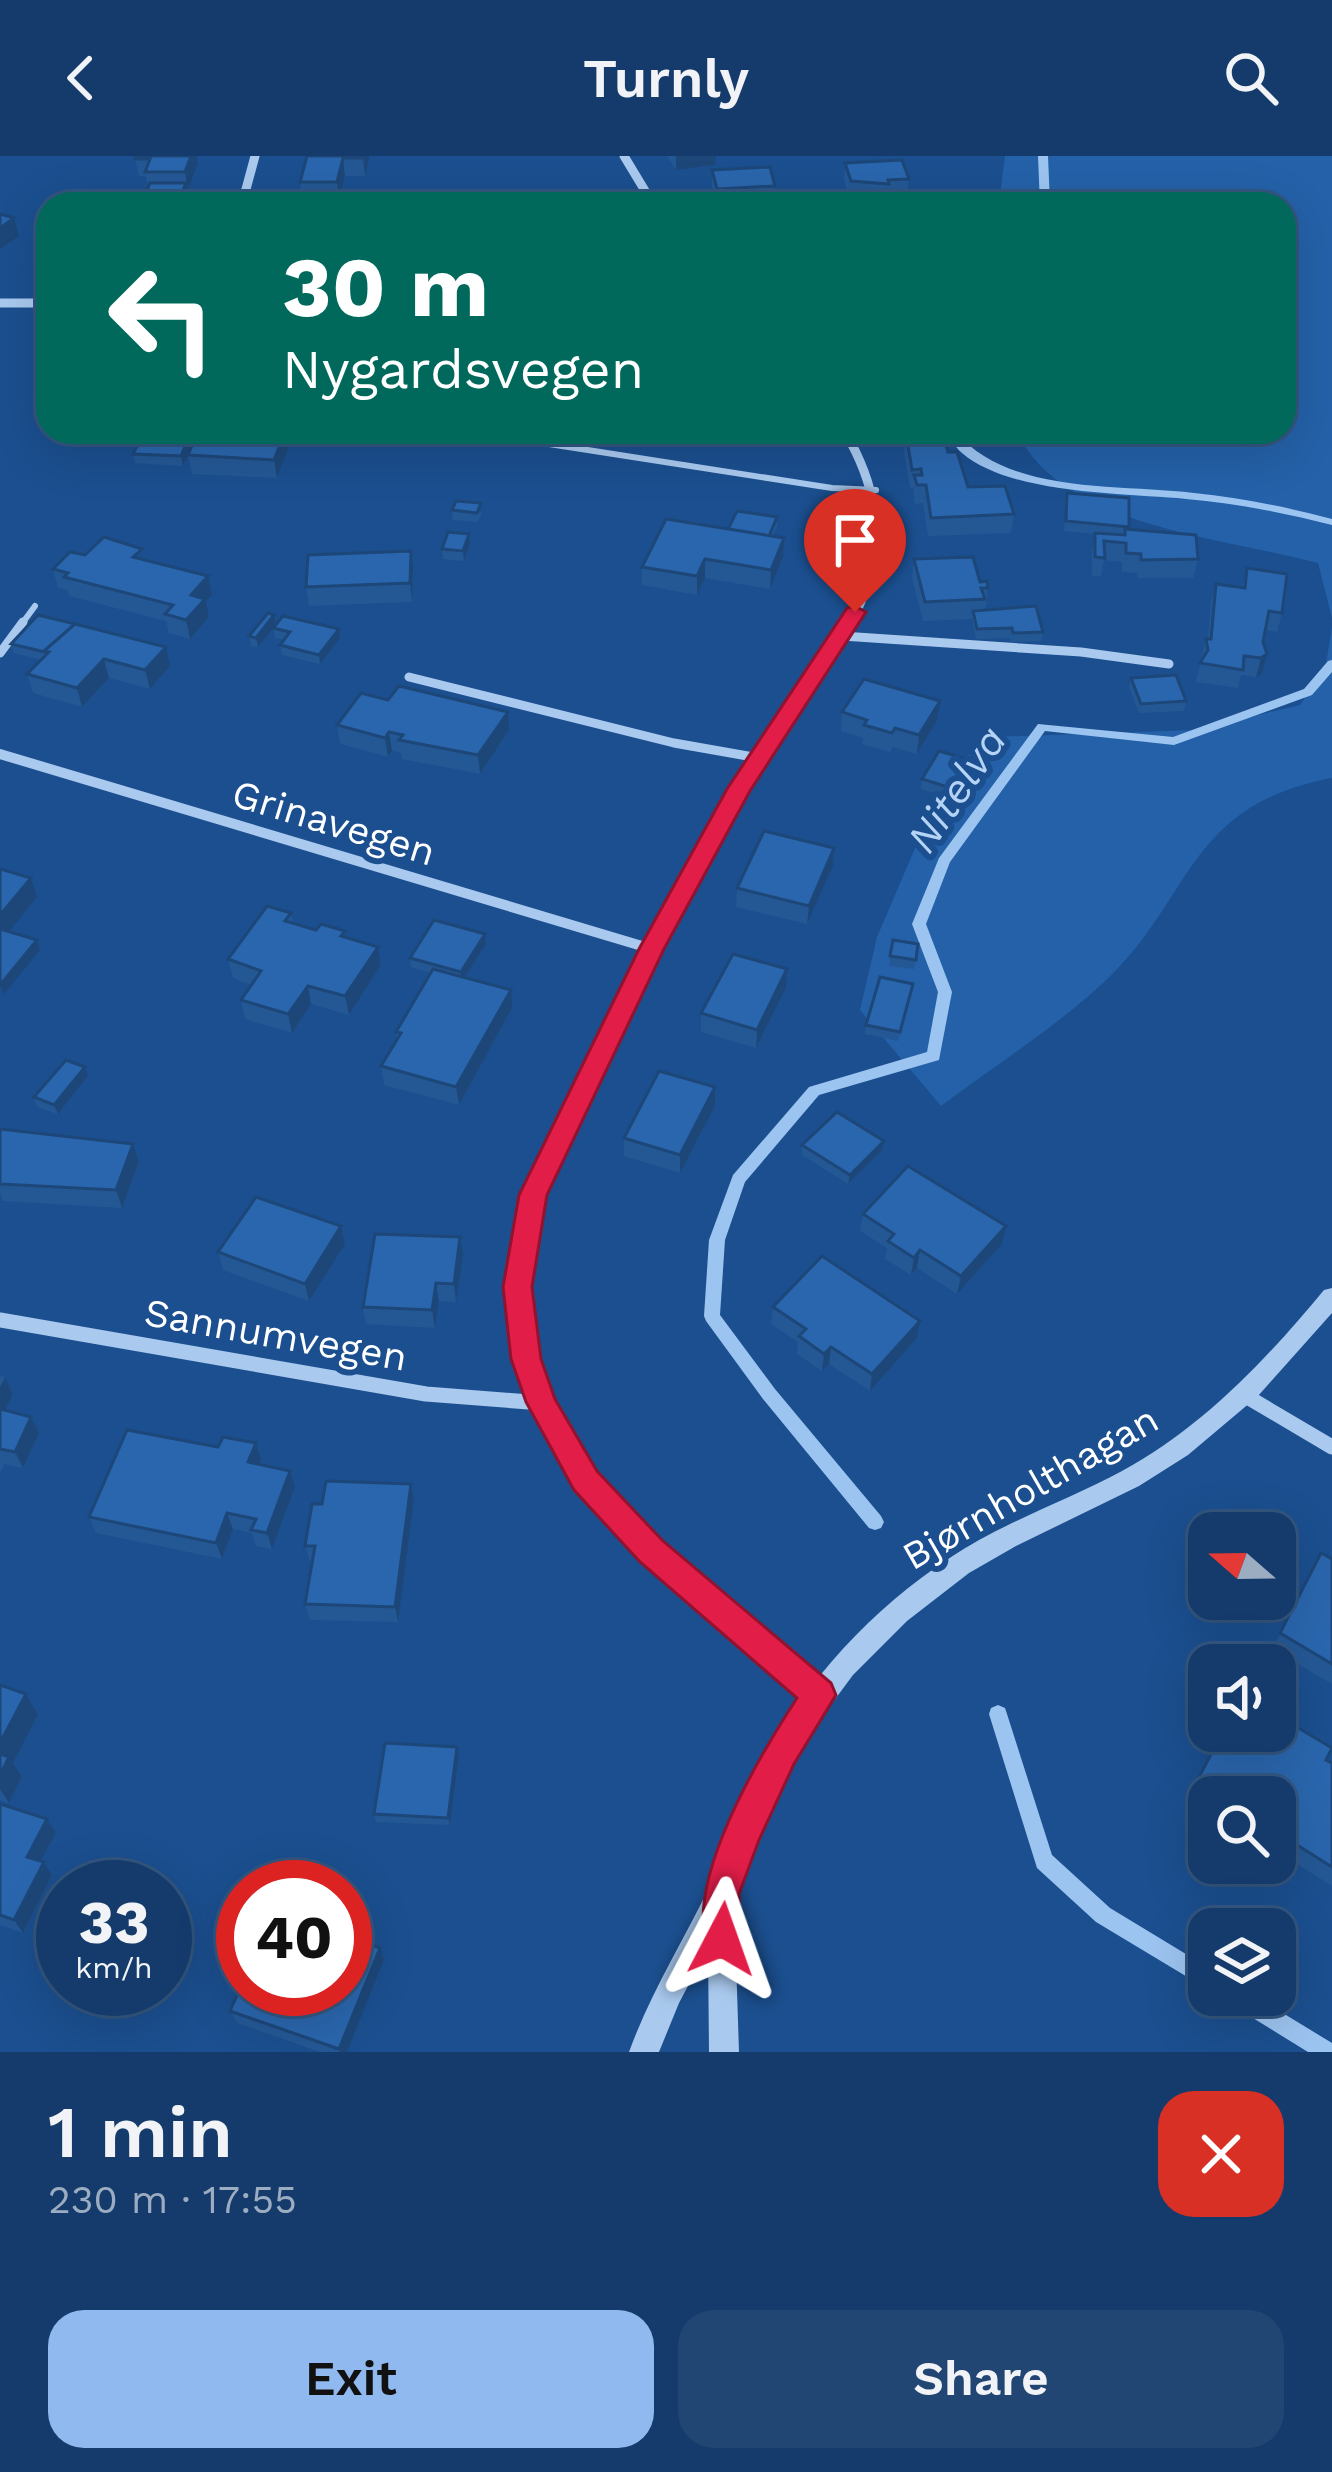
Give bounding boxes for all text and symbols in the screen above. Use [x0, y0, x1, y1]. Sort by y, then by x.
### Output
icon: back [48, 45, 114, 111]
icon: search [1218, 45, 1284, 111]
text: Turnly [583, 47, 749, 110]
text: 30 m [282, 238, 489, 336]
icon: left [84, 240, 240, 396]
text: Nygardsvegen [282, 338, 644, 401]
pin [804, 489, 906, 612]
icon: arrive [822, 507, 888, 573]
water label: Nitelva [897, 717, 1016, 862]
street label: Grinavegen [227, 770, 441, 875]
street label: Sannumvegen [141, 1289, 411, 1380]
street label: Bjørnholthagan [895, 1396, 1166, 1579]
north arrow [1188, 1512, 1296, 1620]
map controls [1188, 1512, 1296, 2016]
button: sound [1188, 1644, 1296, 1752]
button: search [1188, 1776, 1296, 1884]
speed limit sign: 40 [216, 1860, 372, 2016]
position arrow [659, 1876, 785, 2002]
text: 33 [78, 1887, 150, 1958]
button: layers [1188, 1908, 1296, 2016]
text: km/h [75, 1950, 153, 1985]
text: 1 min [48, 2090, 233, 2174]
button: close [1158, 2091, 1284, 2217]
text: 230 m · 17:55 [48, 2177, 297, 2222]
button: Exit [48, 2310, 654, 2448]
button: Share [678, 2310, 1284, 2448]

